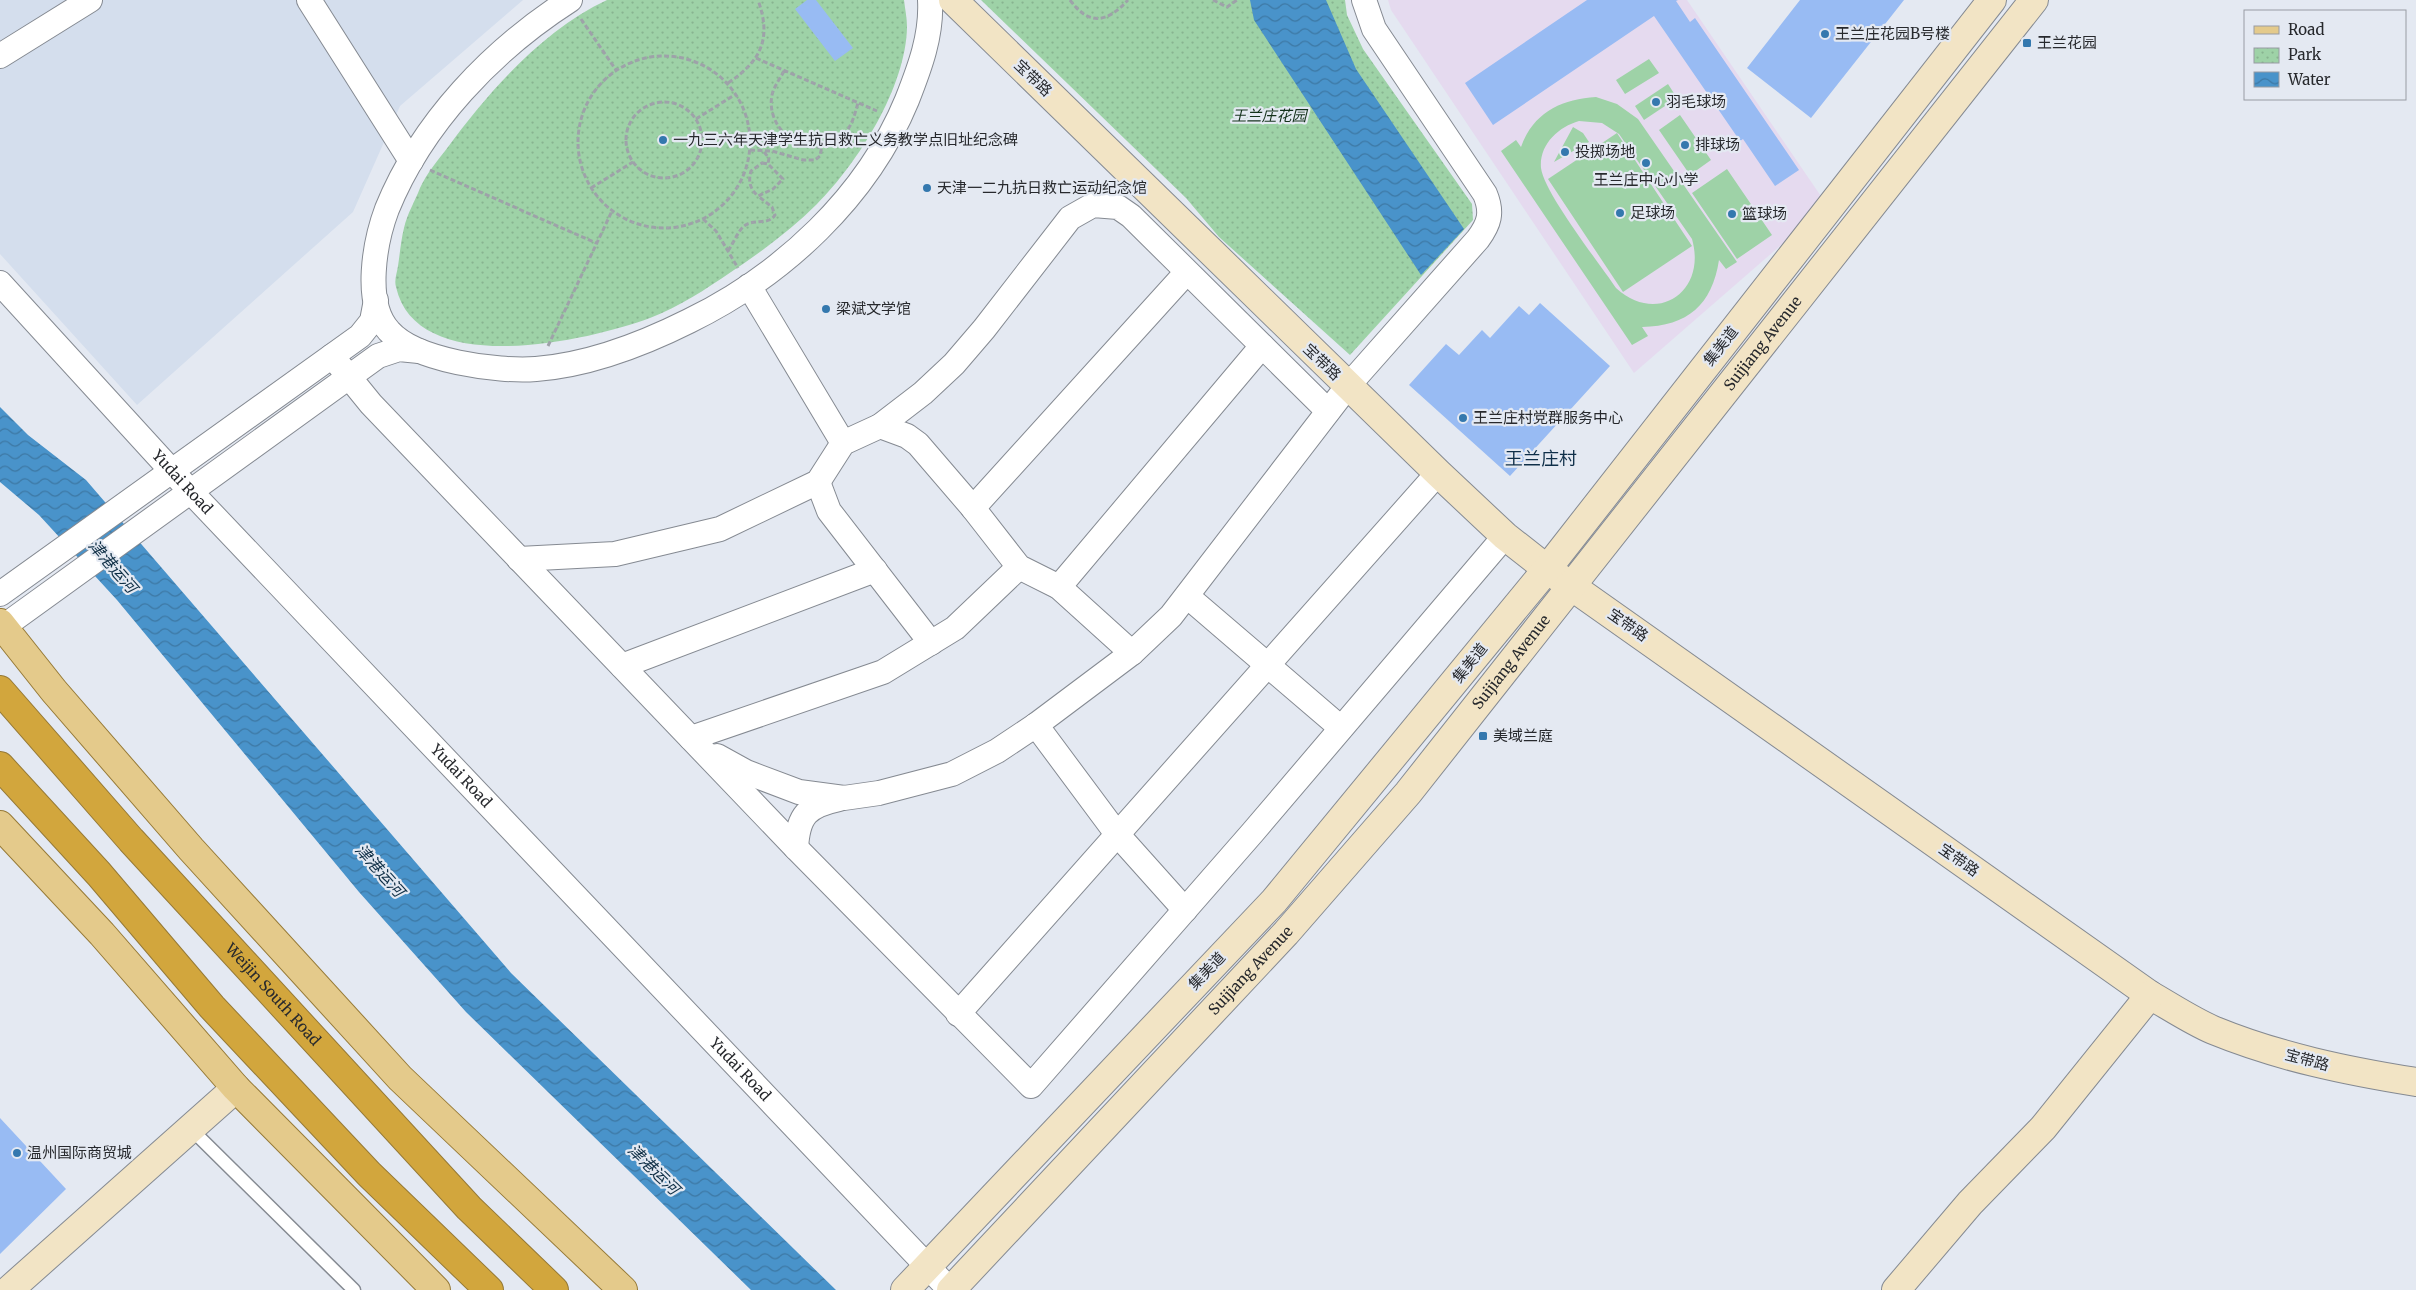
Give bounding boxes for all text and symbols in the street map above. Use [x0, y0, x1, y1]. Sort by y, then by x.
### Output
legend [2244, 10, 2406, 100]
text: Road [2288, 20, 2324, 39]
place label: 王兰庄花园B号楼 [1835, 24, 1950, 43]
marker: 王兰庄花园B号楼 [1819, 28, 1831, 40]
place label: 王兰花园 [2037, 33, 2097, 52]
marker: 王兰花园 [2021, 37, 2033, 49]
text: Park [2288, 45, 2322, 64]
street label: 宝带路 [1011, 55, 1056, 100]
text: Water [2287, 70, 2331, 89]
place label: 羽毛球场 [1666, 92, 1726, 111]
marker: 羽毛球场 [1650, 96, 1662, 108]
park label: 王兰庄花园 [1231, 106, 1308, 125]
place label: 一九三六年天津学生抗日救亡义务教学点旧址纪念碑 [673, 130, 1018, 149]
marker: 一九三六年天津学生抗日救亡义务教学点旧址纪念碑 [657, 134, 669, 146]
place label: 排球场 [1695, 135, 1740, 154]
marker: 排球场 [1679, 139, 1691, 151]
place label: 投掷场地 [1575, 142, 1635, 161]
marker: 投掷场地 [1559, 146, 1571, 158]
marker: 王兰庄中心小学 [1640, 157, 1652, 169]
place label: 王兰庄中心小学 [1593, 170, 1699, 189]
place label: 天津一二九抗日救亡运动纪念馆 [937, 178, 1147, 197]
marker: 天津一二九抗日救亡运动纪念馆 [921, 182, 933, 194]
place label: 足球场 [1630, 203, 1675, 222]
place label: 篮球场 [1742, 204, 1787, 223]
marker: 足球场 [1614, 207, 1626, 219]
marker: 篮球场 [1726, 208, 1738, 220]
street label: Suijiang Avenue [1719, 292, 1806, 394]
place label: 梁斌文学馆 [836, 299, 911, 318]
marker: 梁斌文学馆 [820, 303, 832, 315]
street label: 集美道 [1699, 322, 1742, 369]
street label: 宝带路 [1300, 339, 1345, 384]
place label: 王兰庄村党群服务中心 [1473, 408, 1623, 427]
marker: 王兰庄村党群服务中心 [1457, 412, 1469, 424]
street label: Yudai Road [148, 445, 217, 518]
district label: 王兰庄村 [1505, 447, 1577, 470]
water label: 津港运河 [84, 535, 144, 599]
street label: 宝带路 [1604, 604, 1652, 645]
street label: Suijiang Avenue [1468, 611, 1554, 713]
street label: 集美道 [1448, 639, 1491, 686]
place label: 美域兰庭 [1493, 726, 1553, 745]
marker: 美域兰庭 [1477, 730, 1489, 742]
street label: Yudai Road [426, 739, 496, 811]
street label: 宝带路 [1935, 839, 1983, 880]
water label: 津港运河 [351, 840, 411, 903]
street label: Suijiang Avenue [1204, 922, 1297, 1019]
street label: Weijin South Road [221, 938, 325, 1049]
street label: 集美道 [1184, 948, 1229, 993]
street label: Yudai Road [705, 1033, 775, 1105]
street label: 宝带路 [2283, 1045, 2331, 1075]
water label: 津港运河 [624, 1140, 686, 1201]
place label: 温州国际商贸城 [27, 1143, 132, 1162]
marker: 温州国际商贸城 [11, 1147, 23, 1159]

